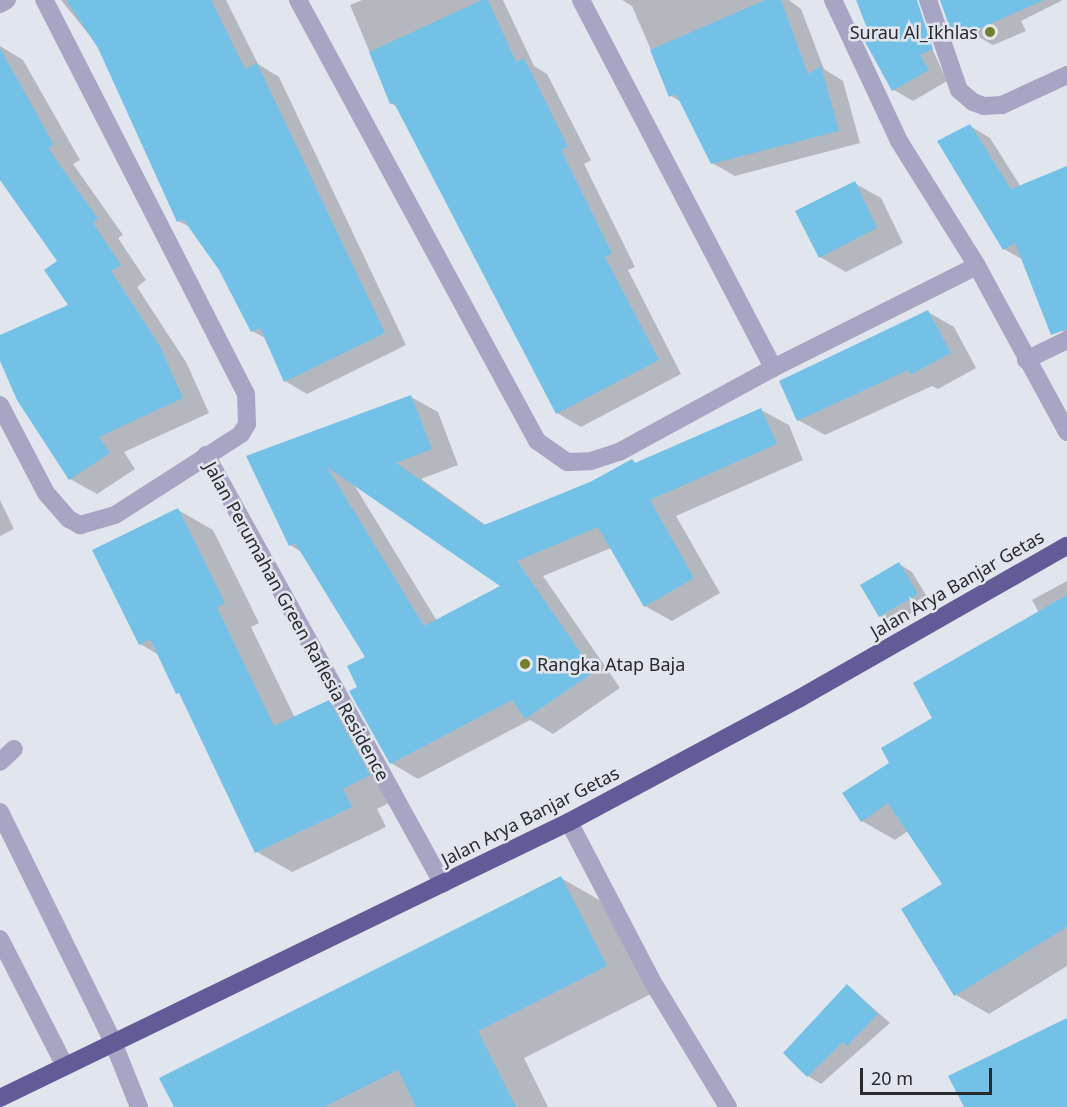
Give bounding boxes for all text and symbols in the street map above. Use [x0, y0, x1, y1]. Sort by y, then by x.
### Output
place label: Surau Al_Ikhlas [850, 21, 978, 43]
marker: Surau Al_Ikhlas [983, 25, 997, 39]
street label: Jalan Perumahan Green Raflesia Residence [200, 458, 394, 784]
street label: Jalan Arya Banjar Getas [866, 525, 1048, 643]
place label: Rangka Atap Baja [537, 653, 685, 675]
marker: Rangka Atap Baja [518, 657, 532, 671]
street label: Jalan Arya Banjar Getas [437, 762, 623, 870]
scale bar [863, 1056, 995, 1094]
text: 20 m [871, 1066, 913, 1090]

